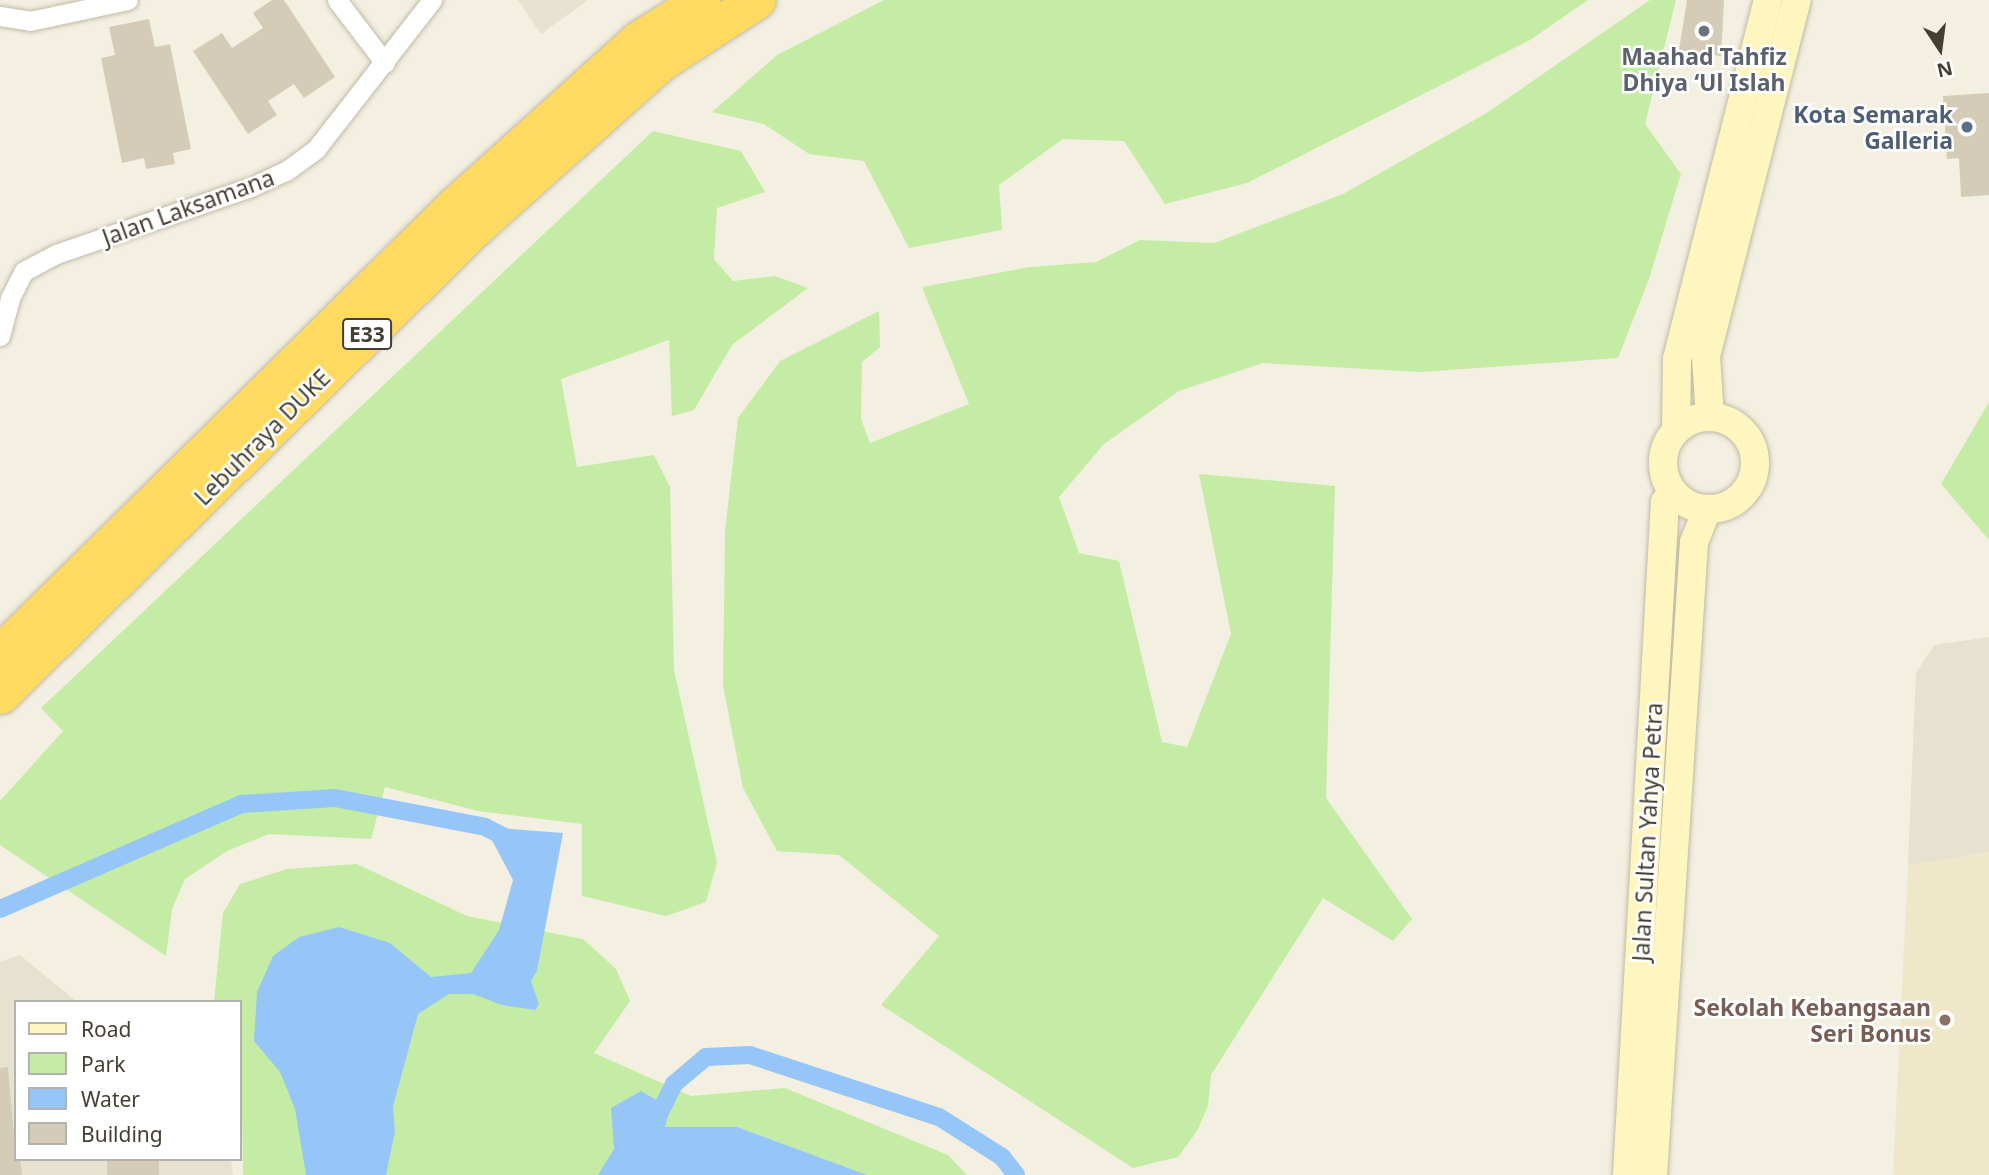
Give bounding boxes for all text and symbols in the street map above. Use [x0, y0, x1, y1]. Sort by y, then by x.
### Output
north arrow [1905, 14, 1975, 84]
marker: Maahad Tahfiz Dhiya ‘Ul Islah [1696, 23, 1712, 39]
place label: Maahad Tahfiz Dhiya ‘Ul Islah [1621, 42, 1787, 96]
text: N [1934, 55, 1955, 84]
place label: Kota Semarak Galleria [1793, 100, 1953, 154]
marker: Kota Semarak Galleria [1959, 119, 1975, 135]
street label: Jalan Laksamana [98, 163, 278, 251]
road number: E33 [341, 316, 393, 352]
street label: Lebuhraya DUKE [188, 363, 336, 511]
street label: Jalan Sultan Yahya Petra [1626, 702, 1668, 962]
place label: Sekolah Kebangsaan Seri Bonus [1694, 993, 1931, 1047]
legend [14, 1000, 242, 1161]
marker: Sekolah Kebangsaan Seri Bonus [1937, 1012, 1953, 1028]
text: Road [81, 1015, 131, 1043]
text: Park [81, 1050, 125, 1078]
text: Water [81, 1085, 140, 1113]
text: Building [81, 1120, 163, 1148]

